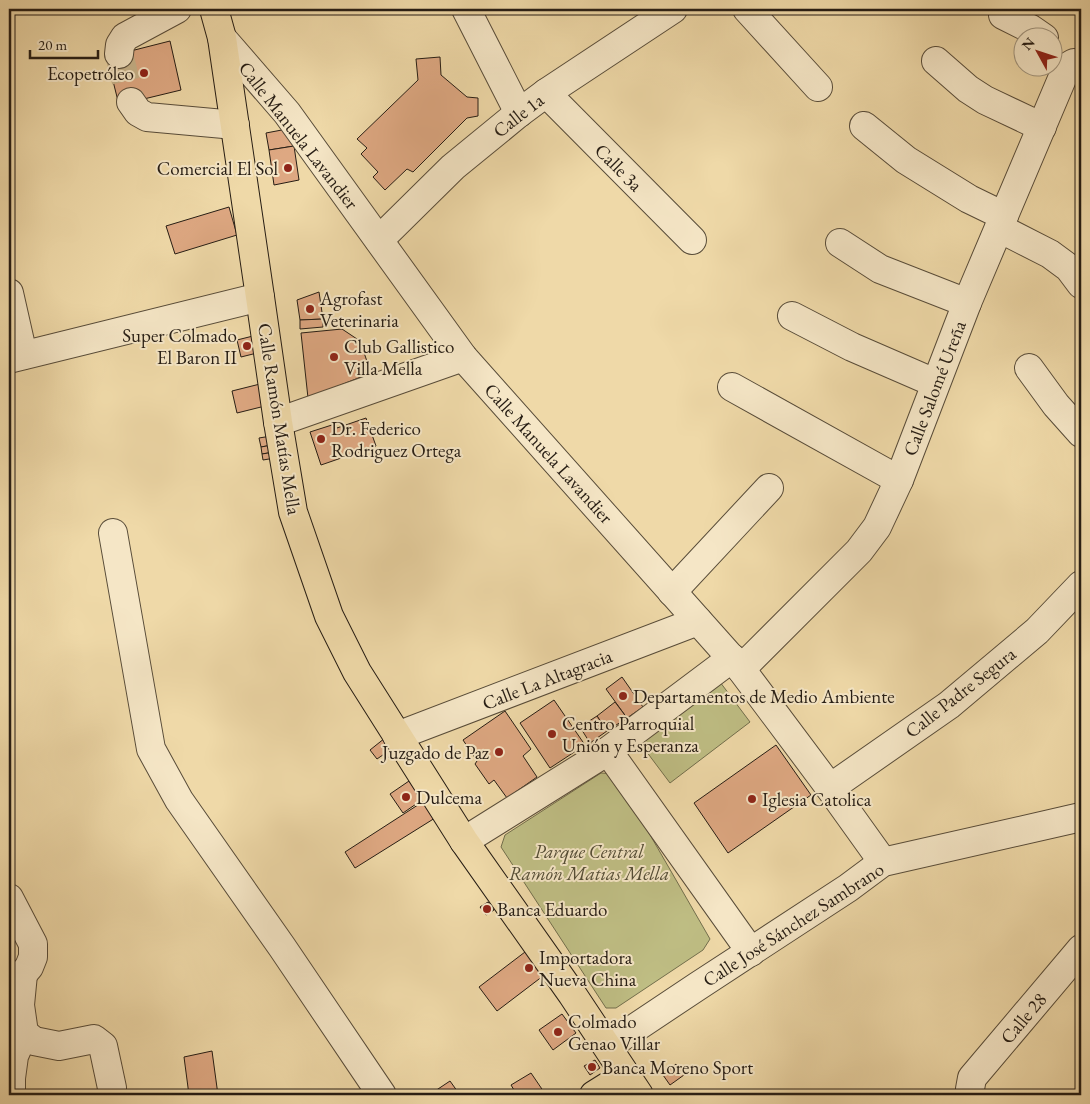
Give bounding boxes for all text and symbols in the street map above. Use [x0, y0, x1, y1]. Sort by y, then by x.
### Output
scale bar [30, 28, 98, 60]
north arrow [1012, 28, 1062, 78]
text: N [1018, 33, 1039, 54]
text: 20 m [38, 35, 67, 54]
street label: Calle Manuela Lavandier [233, 56, 365, 215]
place label: Ecopetróleo [47, 61, 134, 86]
marker: Ecopetróleo [138, 67, 150, 79]
street label: Calle 1a [488, 87, 549, 143]
street label: Calle 3a [589, 138, 648, 197]
place label: Comercial El Sol [157, 156, 278, 181]
marker: Comercial El Sol [282, 162, 294, 174]
place label: Agrofast Veterinaria [319, 286, 399, 333]
marker: Agrofast Veterinaria [304, 303, 316, 315]
street label: Calle Salomé Ureña [897, 316, 972, 459]
street label: Calle Ramón Matías Mella [252, 321, 307, 517]
place label: Super Colmado El Baron II [122, 323, 238, 370]
place label: Club Gallistico Villa Mella [344, 334, 454, 381]
marker: Super Colmado El Baron II [241, 340, 253, 352]
marker: Club Gallistico Villa Mella [328, 351, 340, 363]
street label: Calle Manuela Lavandier [479, 378, 619, 529]
place label: Dr. Federico Rodriguez Ortega [331, 416, 462, 463]
marker: Dr. Federico Rodriguez Ortega [315, 433, 327, 445]
street label: Calle Padre Segura [900, 641, 1021, 744]
street label: Calle La Altagracia [479, 643, 616, 716]
place label: Departamentos de Medio Ambiente [633, 684, 895, 709]
marker: Departamentos de Medio Ambiente [617, 690, 629, 702]
place label: Centro Parroquial Unión y Esperanza [562, 711, 699, 758]
marker: Centro Parroquial Unión y Esperanza [546, 728, 558, 740]
place label: Juzgado de Paz [380, 740, 490, 765]
marker: Juzgado de Paz [493, 746, 505, 758]
place label: Dulcema [416, 785, 482, 810]
place label: Iglesia Catolica [762, 787, 872, 812]
marker: Dulcema [400, 791, 412, 803]
marker: Iglesia Catolica [746, 793, 758, 805]
park label: Parque Central Ramón Matias Mella [509, 839, 669, 886]
street label: Calle José Sánchez Sambrano [698, 856, 889, 992]
place label: Banca Eduardo [497, 897, 607, 922]
marker: Banca Eduardo [481, 903, 493, 915]
place label: Importadora Nueva China [539, 945, 637, 992]
marker: Importadora Nueva China [523, 962, 535, 974]
street label: Calle 28 [995, 987, 1052, 1049]
place label: Colmado Genao Villar [568, 1009, 661, 1056]
marker: Colmado Genao Villar [552, 1026, 564, 1038]
place label: Banca Moreno Sport [602, 1055, 753, 1080]
marker: Banca Moreno Sport [586, 1061, 598, 1073]

